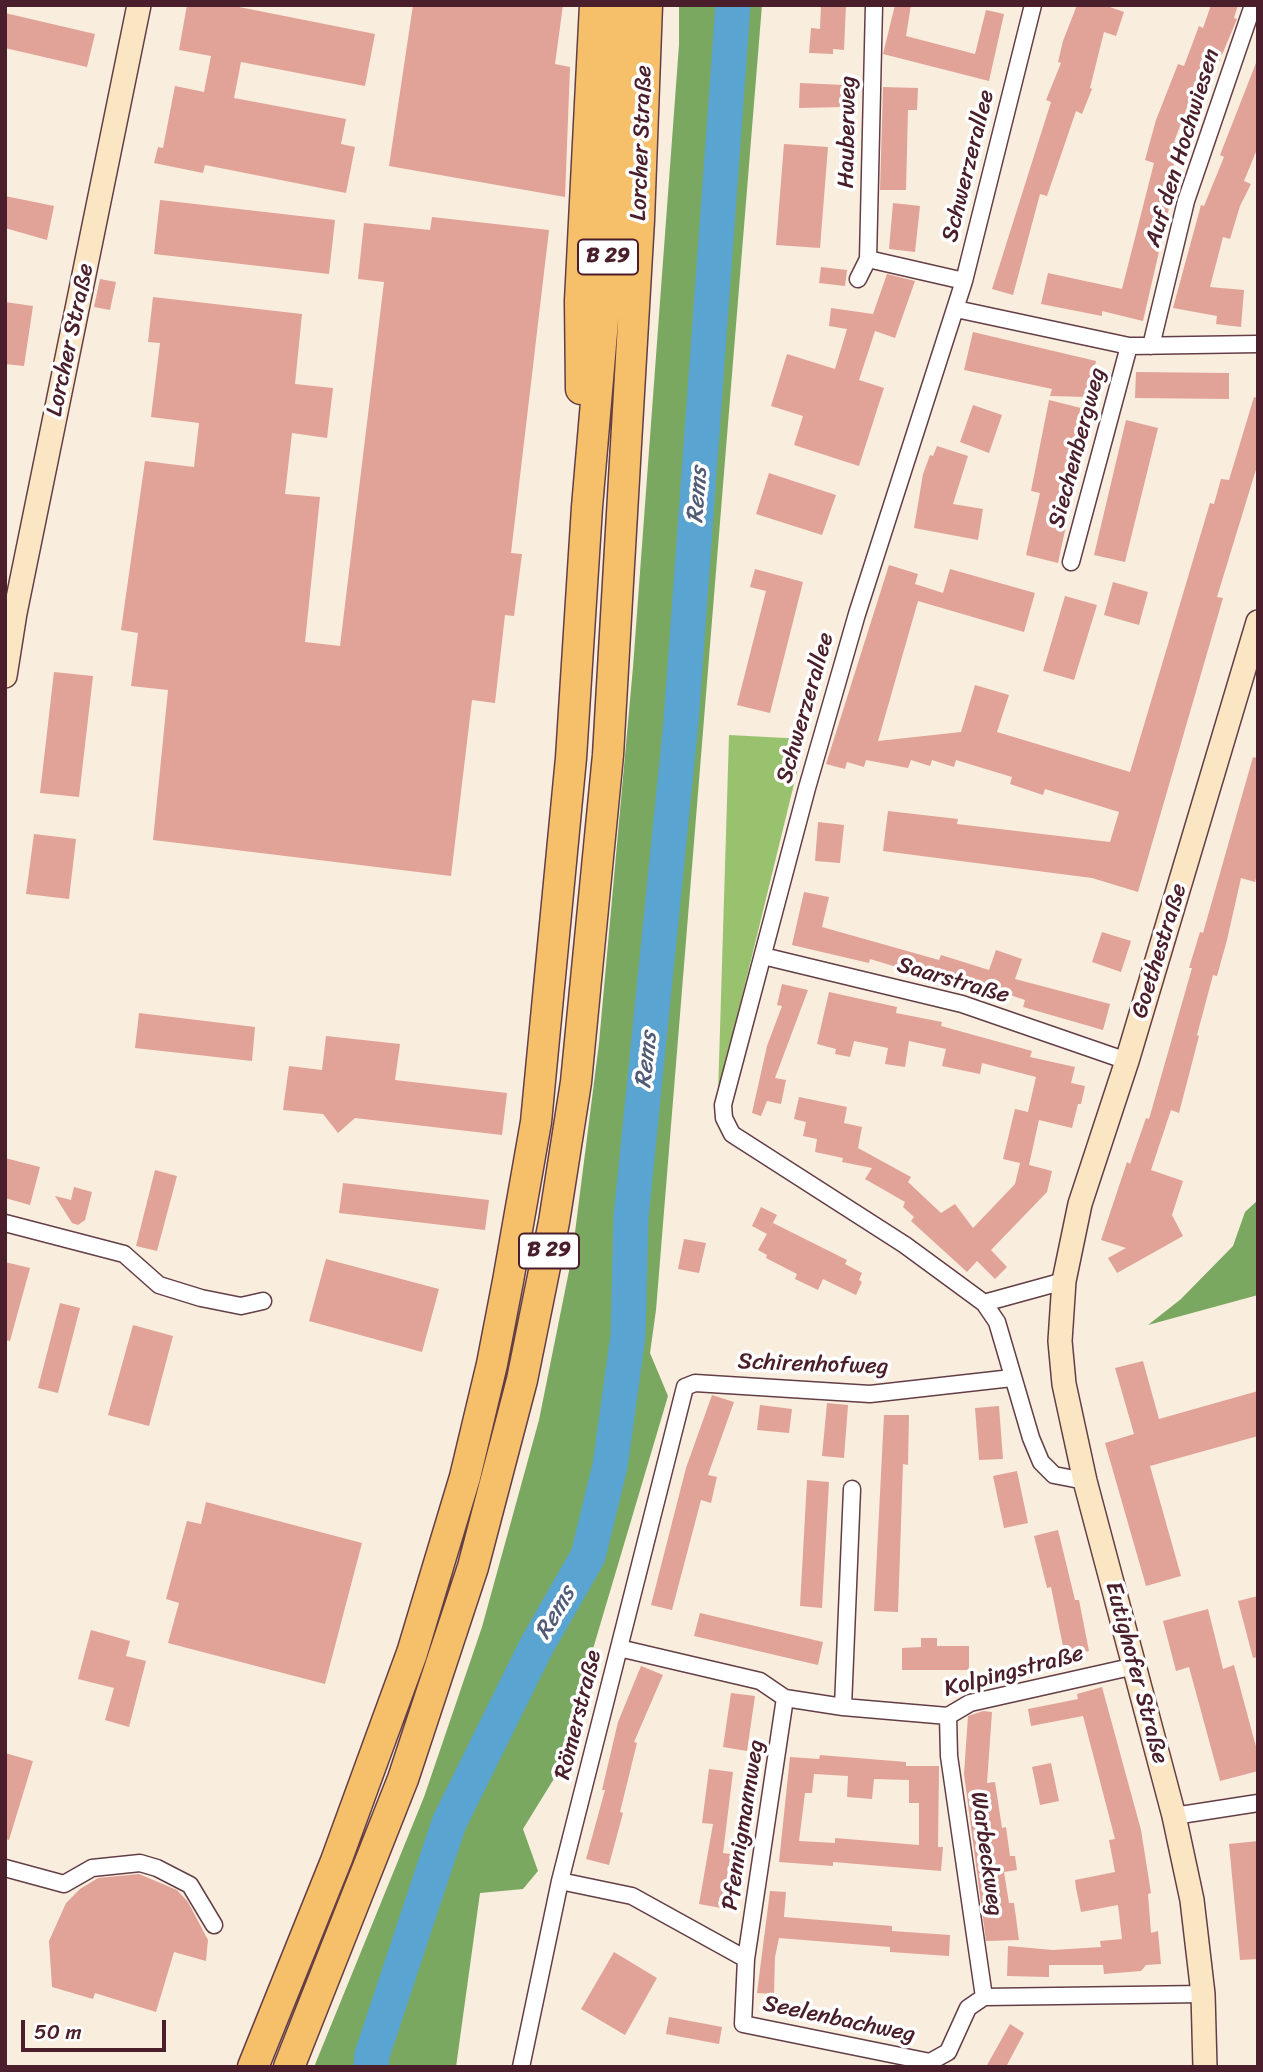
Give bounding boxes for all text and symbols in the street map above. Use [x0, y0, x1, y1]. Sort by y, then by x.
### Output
street label: Auf den Hochwiesen [1140, 46, 1226, 250]
street label: Lorcher Straße [625, 65, 659, 221]
street label: Hauberweg [833, 75, 863, 189]
street label: Schwerzerallee [937, 87, 1001, 245]
road number: B 29 [578, 240, 638, 274]
street label: Lorcher Straße [41, 261, 101, 419]
street label: Siechenbergweg [1043, 365, 1113, 531]
water label: Rems [682, 466, 714, 524]
street label: Schwerzerallee [771, 629, 841, 787]
street label: Goethestraße [1126, 880, 1194, 1022]
street label: Saarstraße [894, 952, 1012, 1010]
water label: Rems [630, 1030, 664, 1090]
road number: B 29 [519, 1234, 579, 1268]
street label: Schirenhofweg [737, 1349, 889, 1381]
street label: Eutighofer Straße [1098, 1579, 1174, 1767]
water label: Rems [529, 1581, 583, 1645]
street label: Kolpingstraße [941, 1640, 1087, 1704]
street label: Römerstraße [550, 1648, 608, 1782]
street label: Pfennigmannweg [717, 1738, 771, 1912]
street label: Warbeckweg [964, 1790, 1008, 1918]
street label: Seelenbachweg [760, 1990, 918, 2050]
scale bar [24, 2006, 170, 2050]
text: 50 m [34, 2013, 82, 2051]

